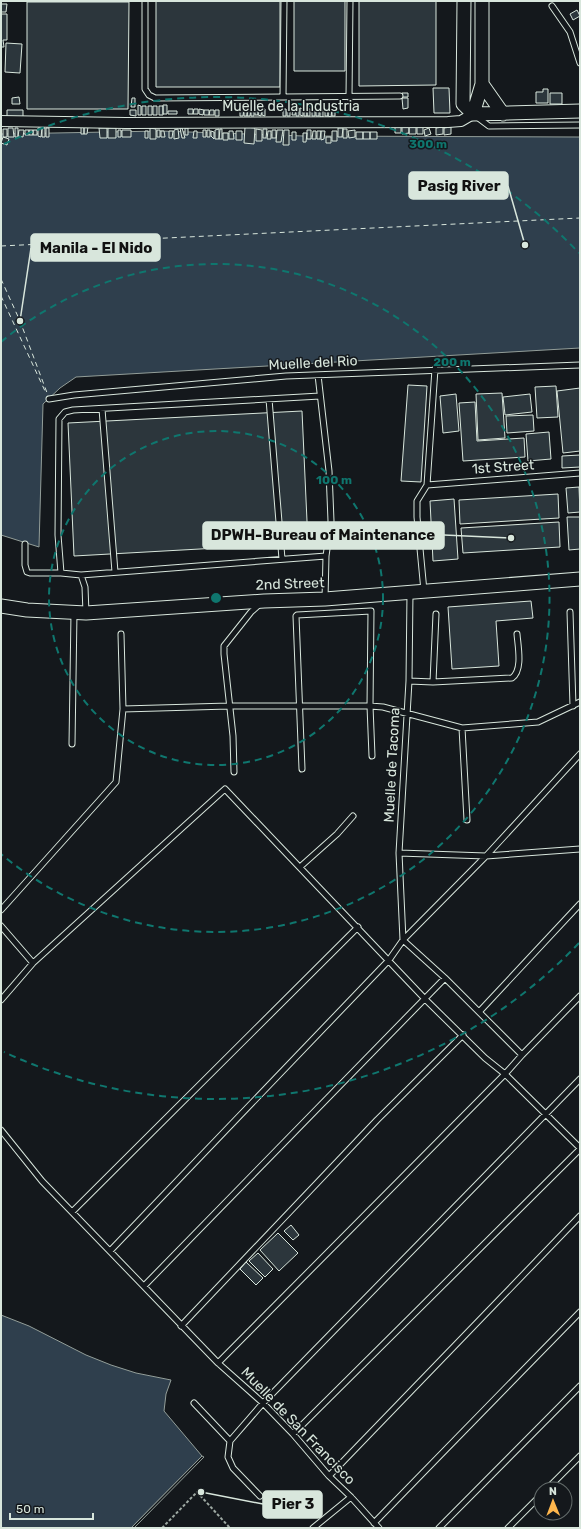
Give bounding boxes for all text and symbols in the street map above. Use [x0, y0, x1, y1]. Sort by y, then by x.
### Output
street label: Muelle de la Industria [222, 98, 360, 115]
text: 300 m [409, 137, 447, 151]
callout: Pasig River [409, 172, 508, 199]
text: Pasig River [417, 177, 501, 195]
callout: Manila - El Nido [31, 234, 160, 261]
text: Manila - El Nido [40, 239, 152, 257]
street label: Muelle del Rio [268, 352, 358, 374]
text: 200 m [433, 355, 471, 369]
street label: 1st Street [471, 456, 535, 478]
text: 100 m [316, 473, 352, 487]
callout: DPWH-Bureau of Maintenance [203, 522, 444, 549]
text: DPWH-Bureau of Maintenance [211, 526, 435, 544]
street label: 2nd Street [255, 574, 325, 594]
centre of rings [209, 591, 223, 605]
street label: Muelle de Tacoma [380, 707, 404, 823]
street label: Muelle de San Francisco [237, 1364, 359, 1488]
north arrow [533, 1481, 573, 1521]
text: N [549, 1485, 557, 1498]
callout: Pier 3 [263, 1491, 322, 1518]
scale bar [10, 1495, 93, 1521]
text: Pier 3 [272, 1495, 315, 1513]
text: 50 m [16, 1502, 44, 1516]

